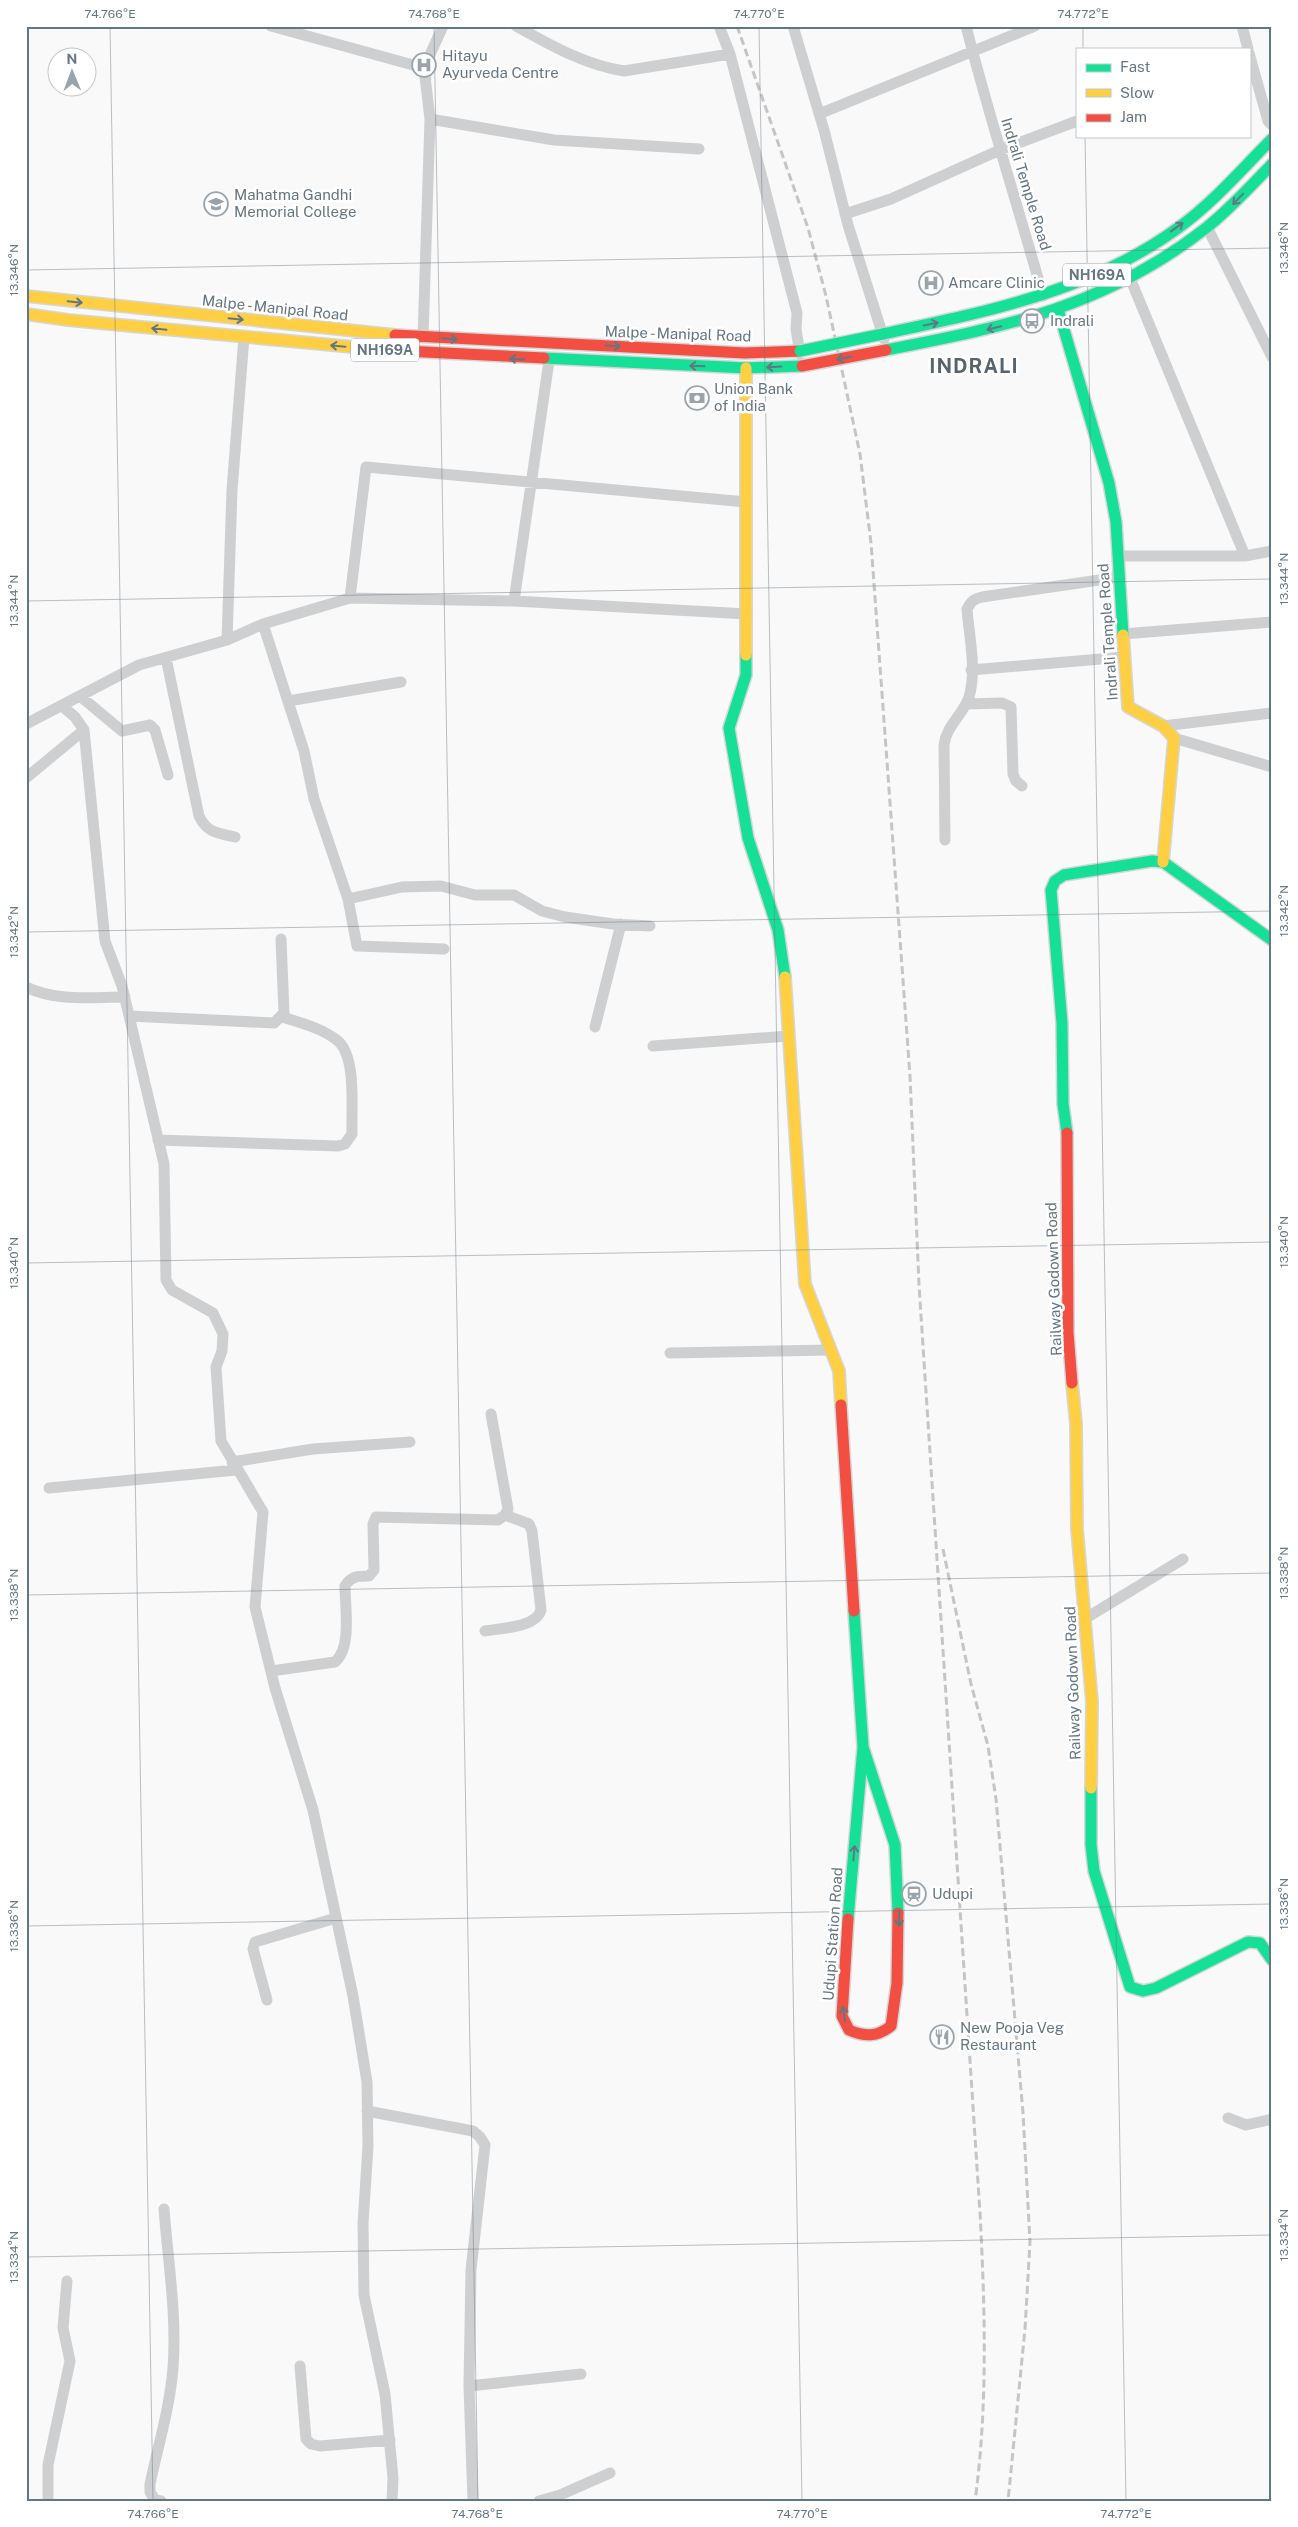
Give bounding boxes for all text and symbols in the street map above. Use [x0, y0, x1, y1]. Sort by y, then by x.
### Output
text: 74.766°E [84, 7, 136, 21]
text: 74.768°E [408, 7, 460, 21]
text: 74.770°E [733, 7, 785, 21]
text: 74.772°E [1057, 7, 1109, 21]
place label: Hitayu Ayurveda Centre [442, 47, 559, 81]
north arrow [48, 48, 98, 98]
legend [1076, 48, 1250, 138]
text: N [66, 51, 77, 67]
hospital icon: Hitayu Ayurveda Centre [411, 52, 437, 78]
text: Fast [1120, 58, 1150, 75]
text: Slow [1120, 84, 1155, 101]
text: Jam [1120, 108, 1147, 125]
street label: Indrali Temple Road [998, 116, 1055, 252]
place label: Mahatma Gandhi Memorial College [234, 186, 357, 220]
school or university icon: Mahatma Gandhi Memorial College [203, 191, 229, 217]
one-way arrow [1232, 193, 1244, 205]
one-way arrow [1170, 222, 1183, 233]
text: 13.346°N [1277, 222, 1291, 274]
text: 13.346°N [7, 244, 21, 296]
road number: NH169A [1063, 264, 1131, 286]
hospital icon: Amcare Clinic [918, 270, 944, 296]
place label: Amcare Clinic [948, 274, 1045, 291]
street label: Malpe - Manipal Road [201, 291, 349, 324]
one-way arrow [66, 297, 82, 307]
bus stop icon: Indrali [1019, 308, 1045, 334]
place label: Indrali [1050, 312, 1094, 329]
one-way arrow [228, 314, 244, 324]
one-way arrow [922, 319, 938, 328]
street label: Malpe - Manipal Road [604, 322, 752, 345]
one-way arrow [151, 324, 167, 334]
one-way arrow [986, 324, 1002, 333]
one-way arrow [442, 335, 458, 344]
road number: NH169A [351, 338, 419, 362]
one-way arrow [330, 341, 346, 351]
one-way arrow [604, 342, 620, 351]
one-way arrow [510, 354, 526, 363]
one-way arrow [837, 354, 853, 364]
district label: INDRALI [929, 354, 1019, 378]
one-way arrow [689, 362, 705, 371]
one-way arrow [766, 362, 782, 372]
place label: Union Bank of India [714, 380, 793, 414]
bank icon: Union Bank of India [684, 385, 710, 411]
text: 13.344°N [1277, 553, 1291, 605]
street label: Indrali Temple Road [1094, 563, 1121, 701]
text: 13.344°N [7, 575, 21, 627]
text: 13.342°N [1277, 885, 1291, 937]
text: 13.342°N [7, 906, 21, 958]
street label: Railway Godown Road [1042, 1202, 1065, 1356]
text: 13.340°N [1277, 1216, 1291, 1268]
text: 13.340°N [7, 1237, 21, 1289]
text: 13.338°N [1277, 1547, 1291, 1599]
text: 13.338°N [7, 1569, 21, 1621]
street label: Railway Godown Road [1061, 1606, 1084, 1760]
one-way arrow [849, 1845, 859, 1861]
street label: Udupi Station Road [819, 1867, 846, 2001]
text: 13.336°N [1277, 1878, 1291, 1930]
station icon: Udupi [901, 1881, 927, 1907]
place label: Udupi [932, 1885, 973, 1902]
text: 13.336°N [7, 1900, 21, 1952]
one-way arrow [894, 1910, 904, 1926]
one-way arrow [839, 2007, 849, 2023]
place label: New Pooja Veg Restaurant [960, 2019, 1064, 2053]
restaurant icon: New Pooja Veg Restaurant [929, 2024, 955, 2050]
text: 13.334°N [1277, 2209, 1291, 2261]
text: 13.334°N [7, 2231, 21, 2283]
text: 74.766°E [127, 2507, 179, 2521]
text: 74.768°E [451, 2507, 503, 2521]
text: 74.770°E [776, 2507, 828, 2521]
text: 74.772°E [1100, 2507, 1152, 2521]

